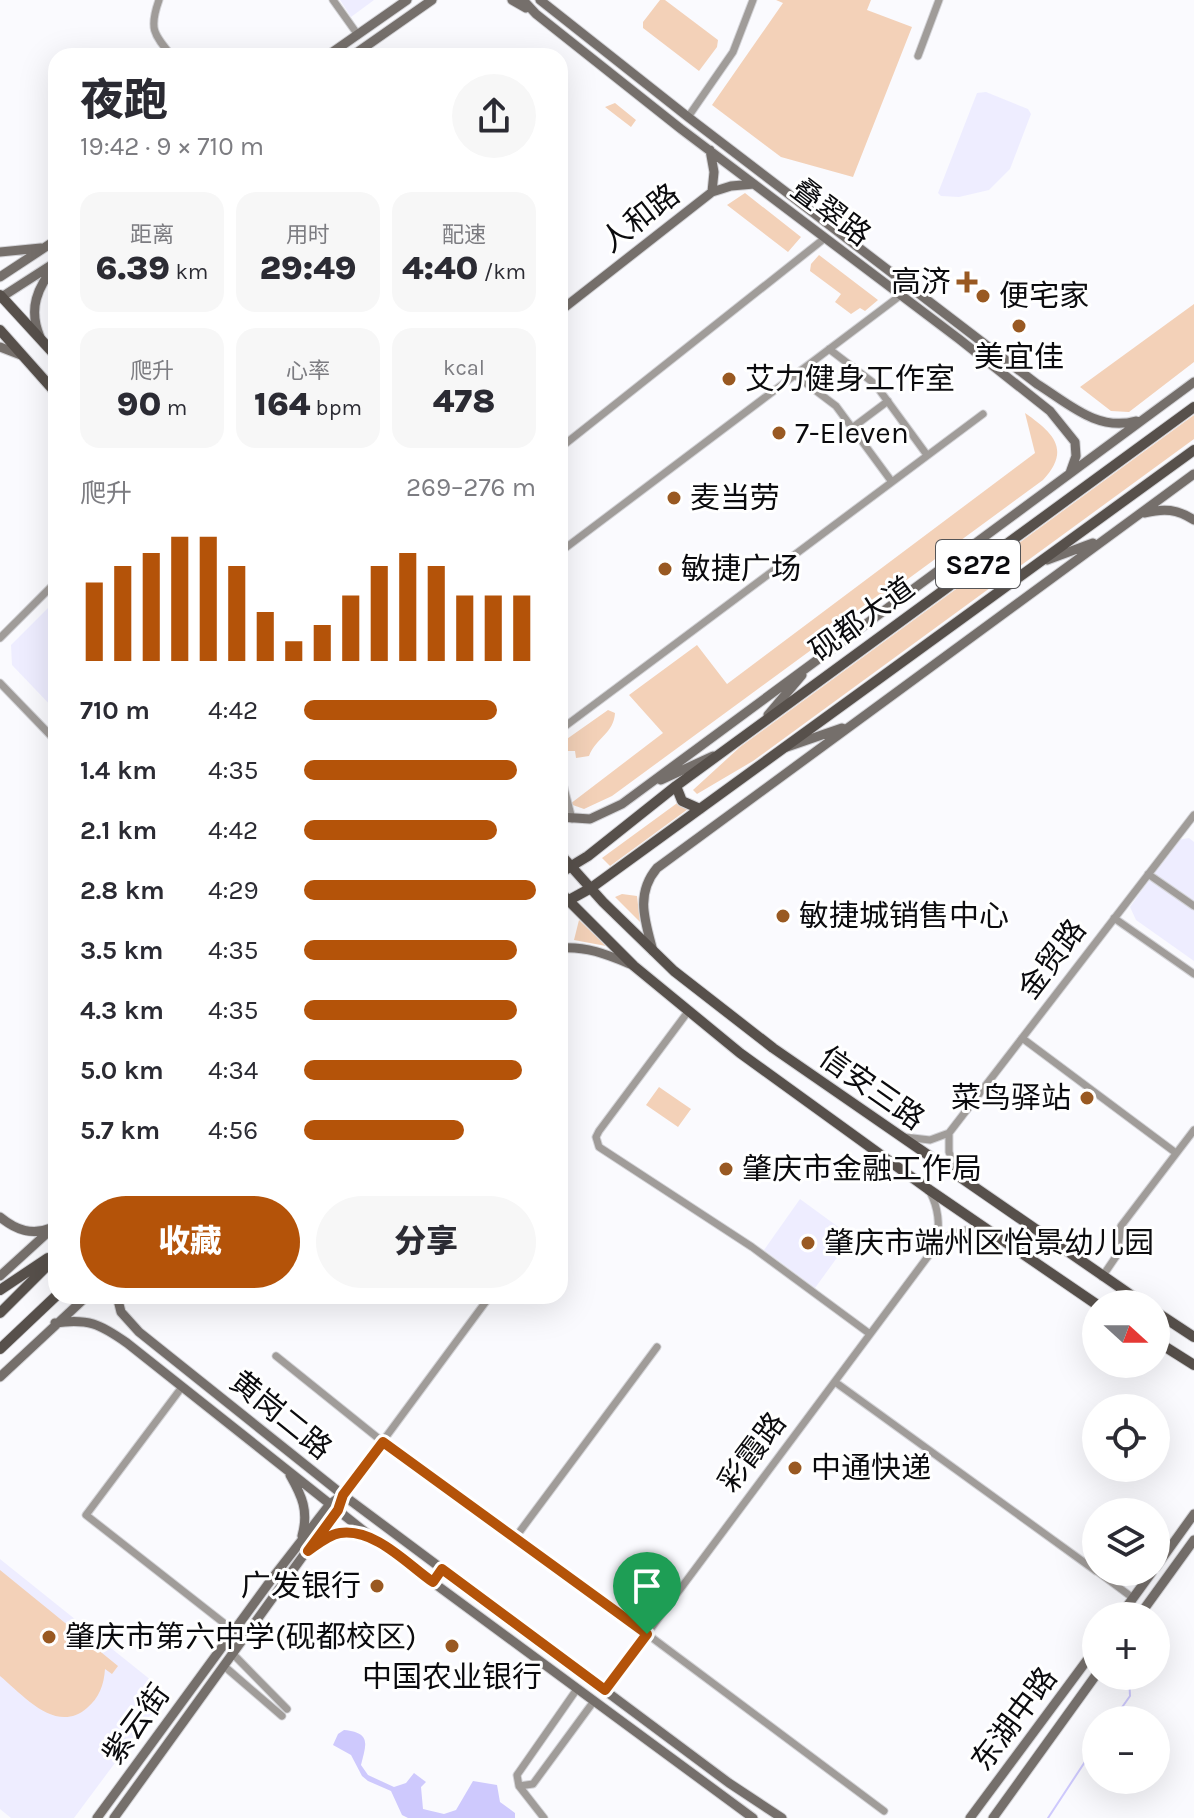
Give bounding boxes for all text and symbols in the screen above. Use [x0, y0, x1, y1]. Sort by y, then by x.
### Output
button: share [452, 74, 536, 158]
text: 夜跑 [80, 75, 168, 126]
text: 19:42 · 9 × 710 m [80, 131, 264, 162]
street label: 叠翠路 [784, 171, 878, 253]
street label: 人和路 [593, 176, 687, 260]
text: 距离 [130, 222, 174, 248]
text: 用时 [286, 222, 330, 248]
text: 配速 [442, 222, 486, 248]
text: 6.39 [96, 248, 170, 288]
text: 29:49 [259, 248, 357, 288]
text: 4:40 [402, 248, 478, 288]
text: km [170, 259, 208, 285]
text: /km [478, 259, 526, 285]
place label: 高济 [891, 264, 951, 300]
marker: 高济 [958, 273, 976, 291]
place label: 便宅家 [999, 278, 1089, 314]
marker: 便宅家 [974, 287, 992, 305]
marker: 美宜佳 [1010, 317, 1028, 335]
place label: 美宜佳 [974, 339, 1064, 375]
text: kcal [443, 355, 485, 381]
text: 爬升 [130, 358, 174, 384]
text: 心率 [286, 358, 330, 384]
place label: 艾力健身工作室 [745, 361, 955, 397]
marker: 艾力健身工作室 [720, 370, 738, 388]
text: 478 [433, 381, 495, 421]
text: 90 [117, 384, 161, 424]
text: 164 [254, 384, 310, 424]
text: m [161, 395, 187, 421]
text: bpm [310, 395, 362, 421]
place label: 7-Eleven [795, 415, 909, 451]
marker: 7-Eleven [770, 424, 788, 442]
text: 269–276 m [406, 472, 536, 503]
text: 爬升 [80, 478, 132, 509]
place label: 麦当劳 [690, 480, 780, 516]
marker: 麦当劳 [665, 489, 683, 507]
road number: S272 [936, 540, 1020, 588]
place label: 敏捷广场 [681, 551, 801, 587]
marker: 敏捷广场 [656, 560, 674, 578]
street label: 砚都大道 [803, 569, 921, 669]
text: 710 m [80, 695, 150, 726]
text: 4:42 [208, 695, 258, 726]
text: 1.4 km [80, 755, 157, 786]
text: 4:35 [208, 755, 259, 786]
text: 2.1 km [80, 815, 157, 846]
text: 4:42 [208, 815, 258, 846]
text: 2.8 km [80, 875, 165, 906]
text: 4:29 [208, 875, 259, 906]
place label: 敏捷城销售中心 [799, 898, 1009, 934]
marker: 敏捷城销售中心 [774, 907, 792, 925]
street label: 金贸路 [1011, 912, 1093, 1006]
text: 3.5 km [80, 935, 164, 966]
text: 4:35 [208, 935, 259, 966]
text: 4.3 km [80, 995, 164, 1026]
text: 4:35 [208, 995, 259, 1026]
street label: 信安三路 [813, 1039, 931, 1137]
text: 5.0 km [80, 1055, 164, 1086]
text: 4:34 [208, 1055, 258, 1086]
place label: 菜鸟驿站 [951, 1080, 1071, 1116]
marker: 菜鸟驿站 [1078, 1089, 1096, 1107]
text: 5.7 km [80, 1115, 160, 1146]
text: 4:56 [208, 1115, 258, 1146]
place label: 肇庆市金融工作局 [742, 1151, 982, 1187]
marker: 肇庆市金融工作局 [717, 1160, 735, 1178]
button: 收藏 [80, 1196, 300, 1288]
button: 分享 [316, 1196, 536, 1288]
place label: 肇庆市端州区怡景幼儿园 [824, 1225, 1154, 1261]
marker: 肇庆市端州区怡景幼儿园 [799, 1234, 817, 1252]
north arrow [1082, 1290, 1170, 1378]
map controls [1082, 1290, 1170, 1794]
street label: 黄岗二路 [223, 1363, 339, 1467]
button: locate [1082, 1394, 1170, 1482]
street label: 彩霞路 [711, 1405, 793, 1499]
place label: 中通快递 [811, 1450, 931, 1486]
marker: 中通快递 [786, 1459, 804, 1477]
button: layers [1082, 1498, 1170, 1586]
pin [613, 1552, 681, 1634]
icon: arrive [625, 1564, 669, 1608]
place label: 广发银行 [241, 1568, 361, 1604]
marker: 广发银行 [368, 1577, 386, 1595]
button: + [1082, 1602, 1170, 1690]
place label: 肇庆市第六中学(砚都校区) [65, 1619, 416, 1655]
marker: 肇庆市第六中学(砚都校区) [40, 1628, 58, 1646]
marker: 中国农业银行 [443, 1637, 461, 1655]
place label: 中国农业银行 [362, 1659, 542, 1695]
street label: 东湖中路 [964, 1660, 1064, 1778]
street label: 紫云街 [95, 1677, 177, 1771]
button: − [1082, 1706, 1170, 1794]

